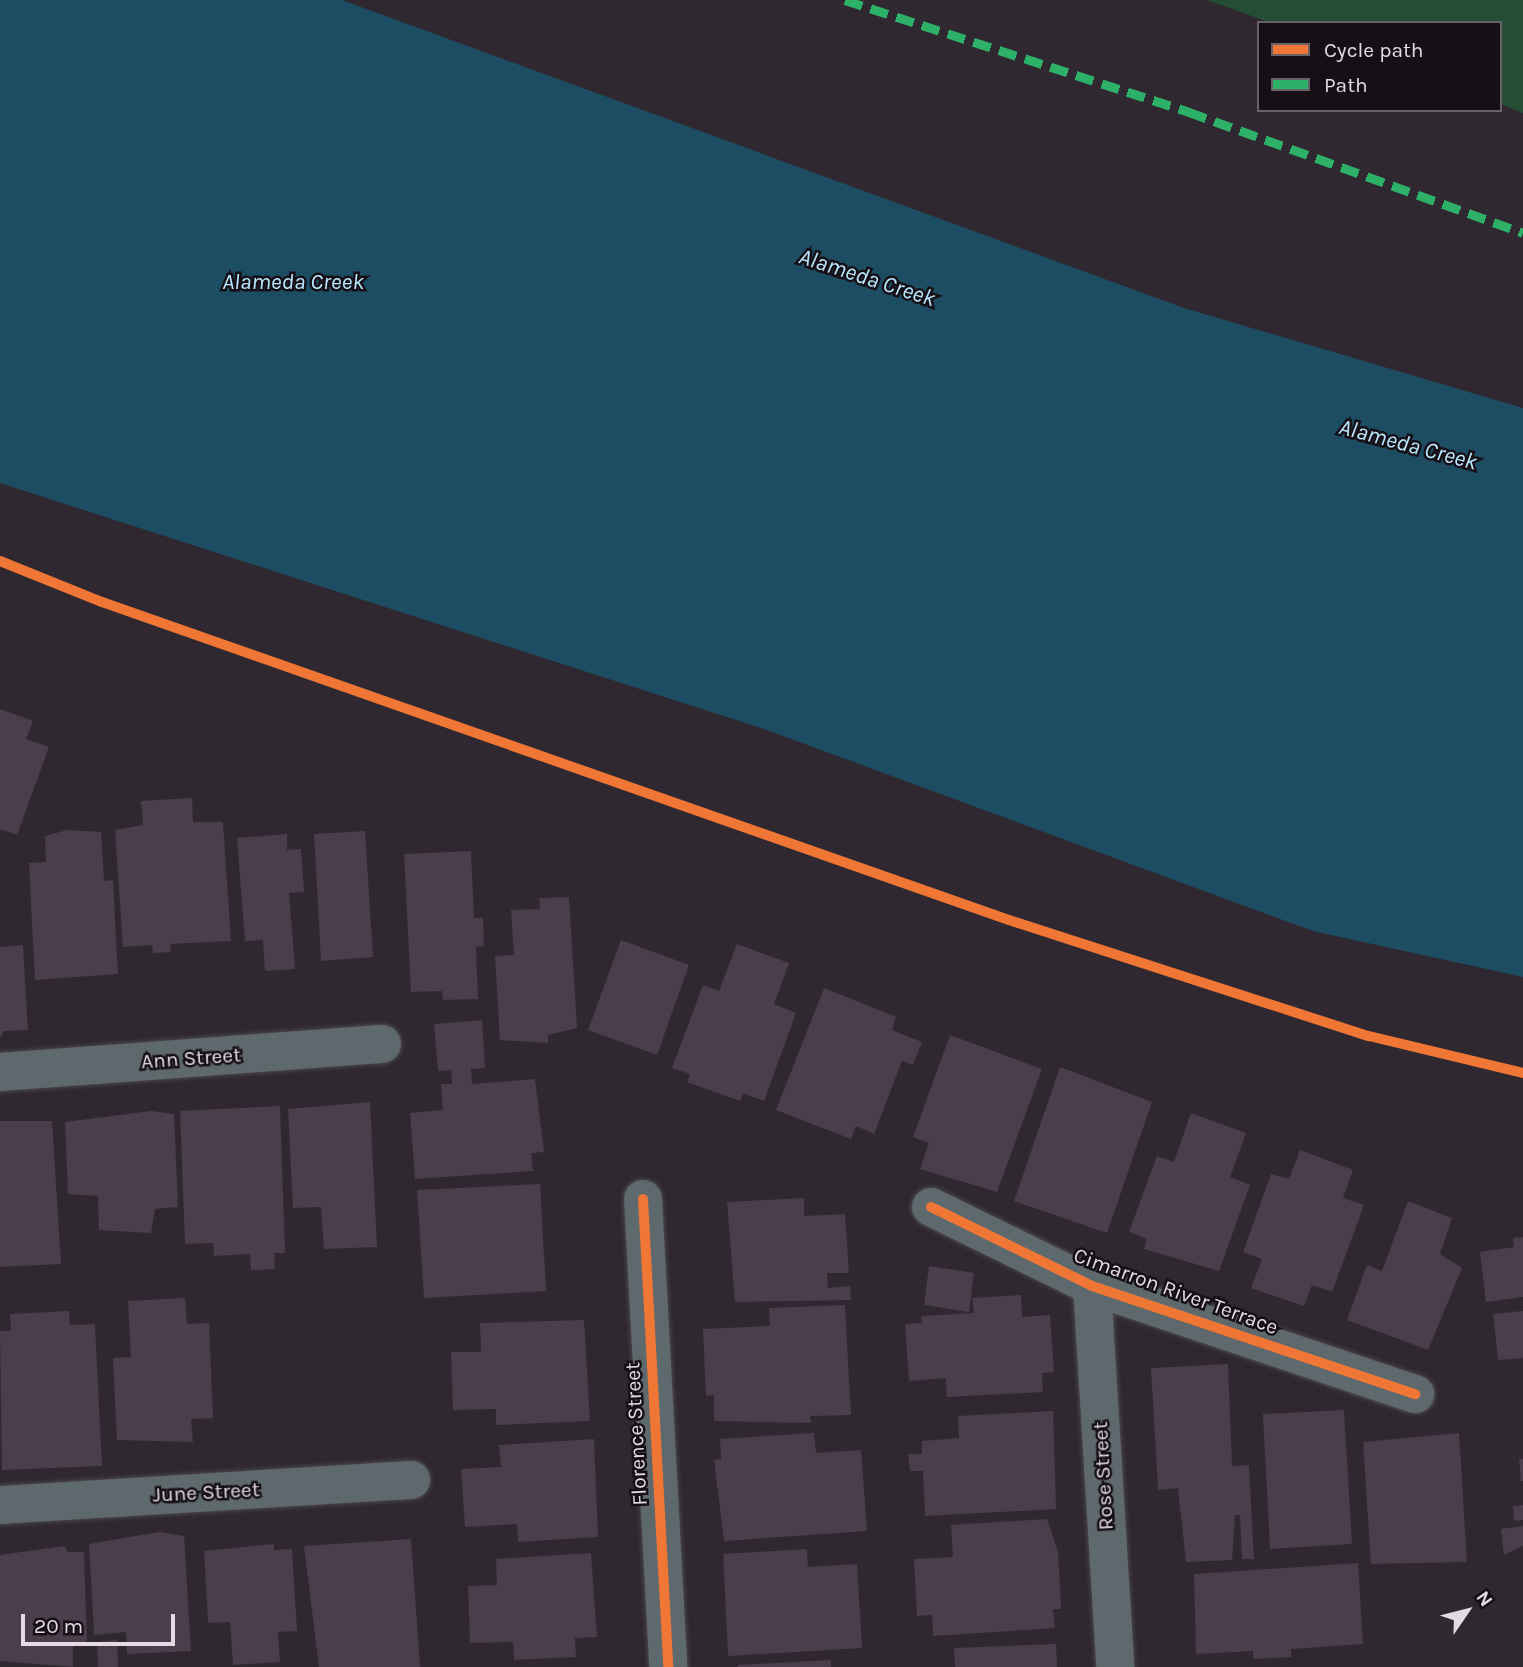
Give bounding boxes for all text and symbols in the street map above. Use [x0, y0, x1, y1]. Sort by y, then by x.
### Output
legend [1257, 21, 1502, 112]
text: Cycle path [1324, 38, 1424, 62]
text: Path [1324, 73, 1368, 97]
water label: Alameda Creek [795, 243, 939, 313]
water label: Alameda Creek [222, 268, 364, 296]
water label: Alameda Creek [1336, 413, 1480, 477]
street label: Ann Street [140, 1042, 242, 1074]
street label: Cimarron River Terrace [1070, 1242, 1282, 1340]
street label: Florence Street [620, 1362, 652, 1506]
street label: Rose Street [1088, 1421, 1118, 1531]
street label: June Street [152, 1477, 260, 1507]
north arrow [1432, 1576, 1502, 1646]
text: N [1471, 1587, 1497, 1611]
scale bar [24, 1600, 178, 1644]
text: 20 m [34, 1614, 83, 1638]

